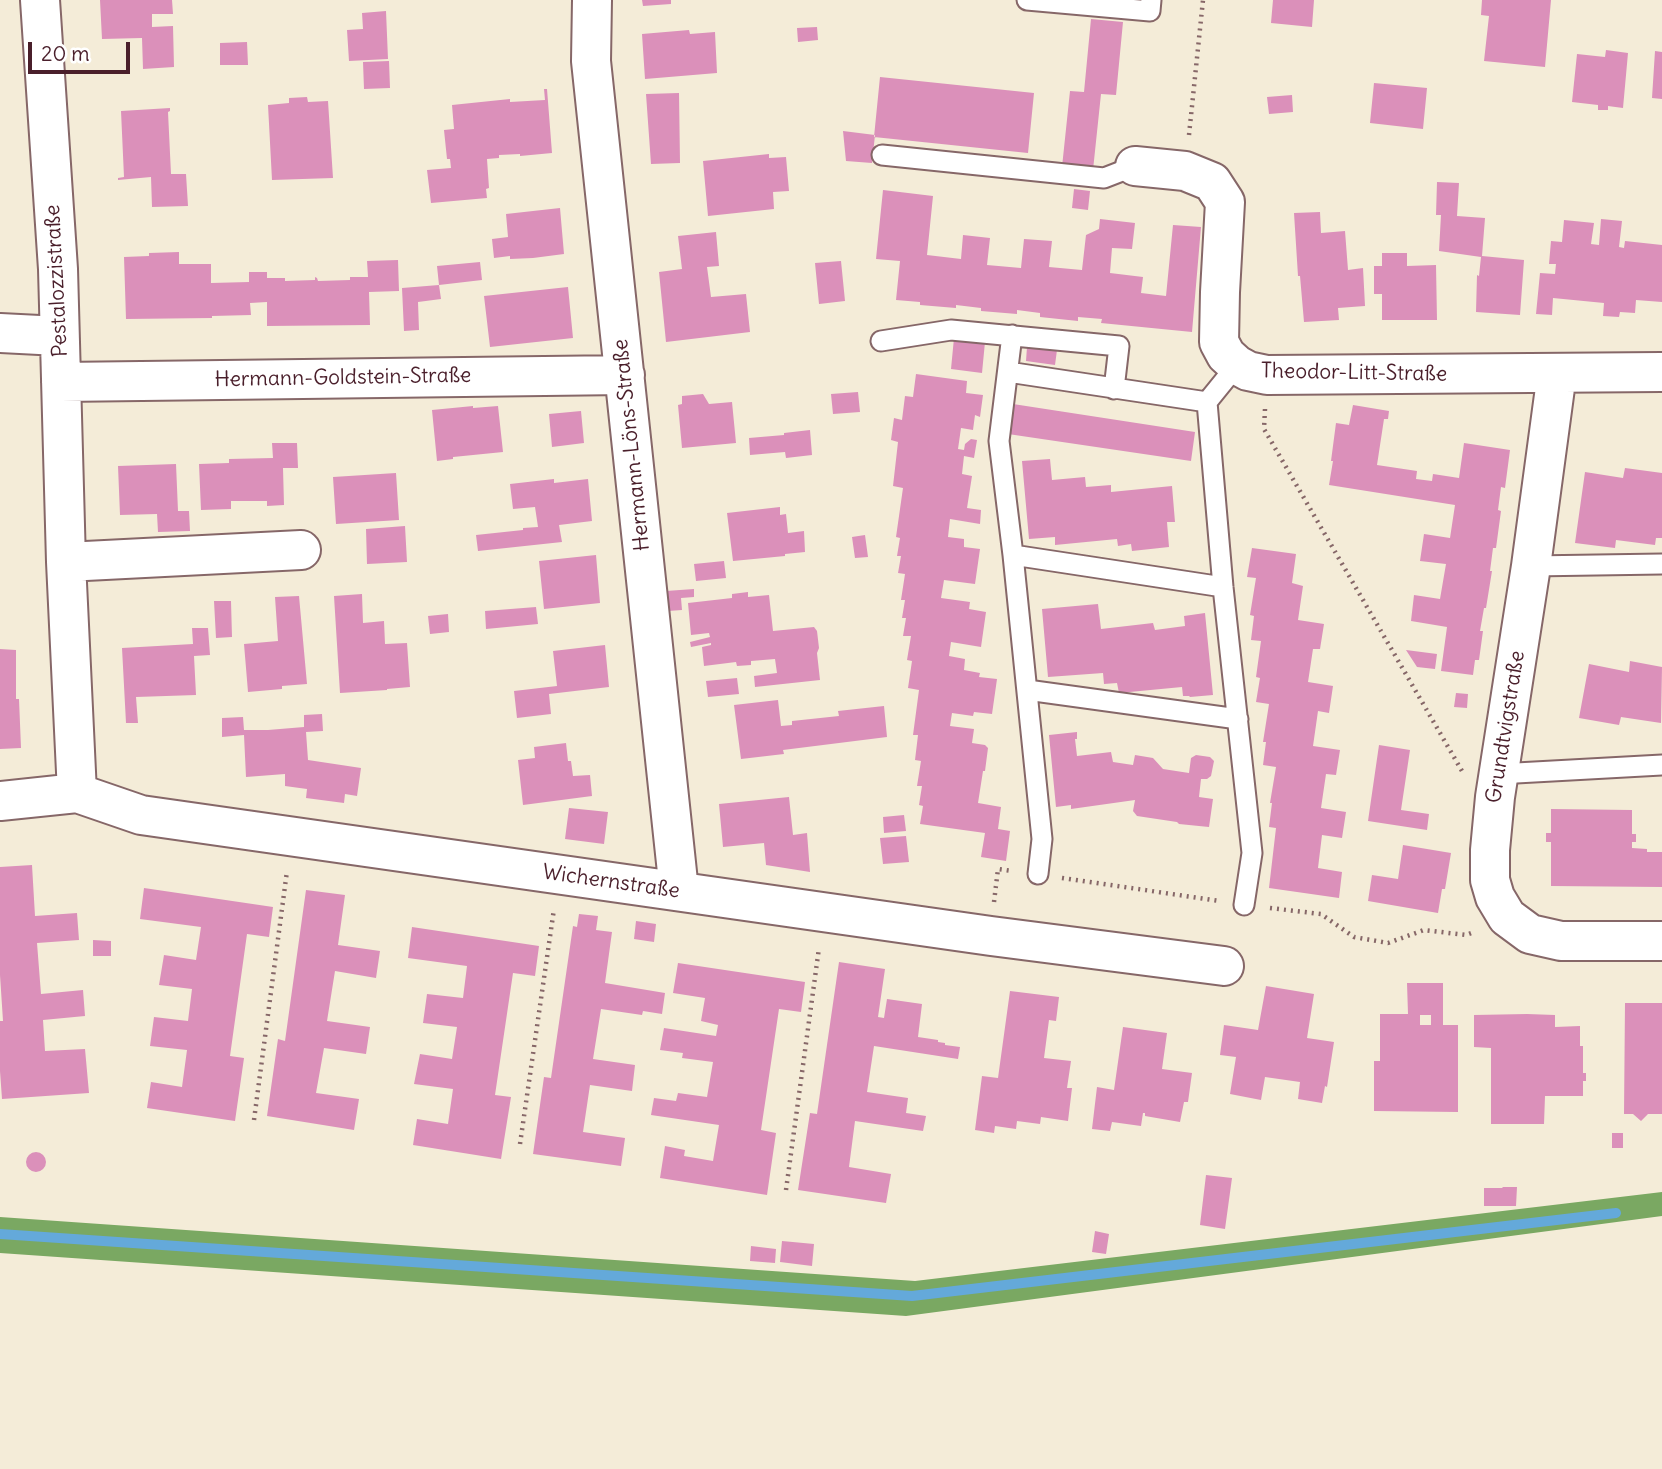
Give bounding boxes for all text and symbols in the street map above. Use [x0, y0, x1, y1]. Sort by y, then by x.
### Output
scale bar [32, 28, 133, 72]
text: 20 m [41, 40, 90, 67]
street label: Pestalozzistraße [40, 204, 74, 358]
street label: Hermann-Löns-Straße [608, 338, 656, 552]
street label: Theodor-Litt-Straße [1261, 359, 1447, 387]
street label: Hermann-Goldstein-Straße [214, 363, 472, 393]
street label: Grundtvigstraße [1482, 649, 1530, 805]
street label: Wichernstraße [541, 860, 681, 904]

